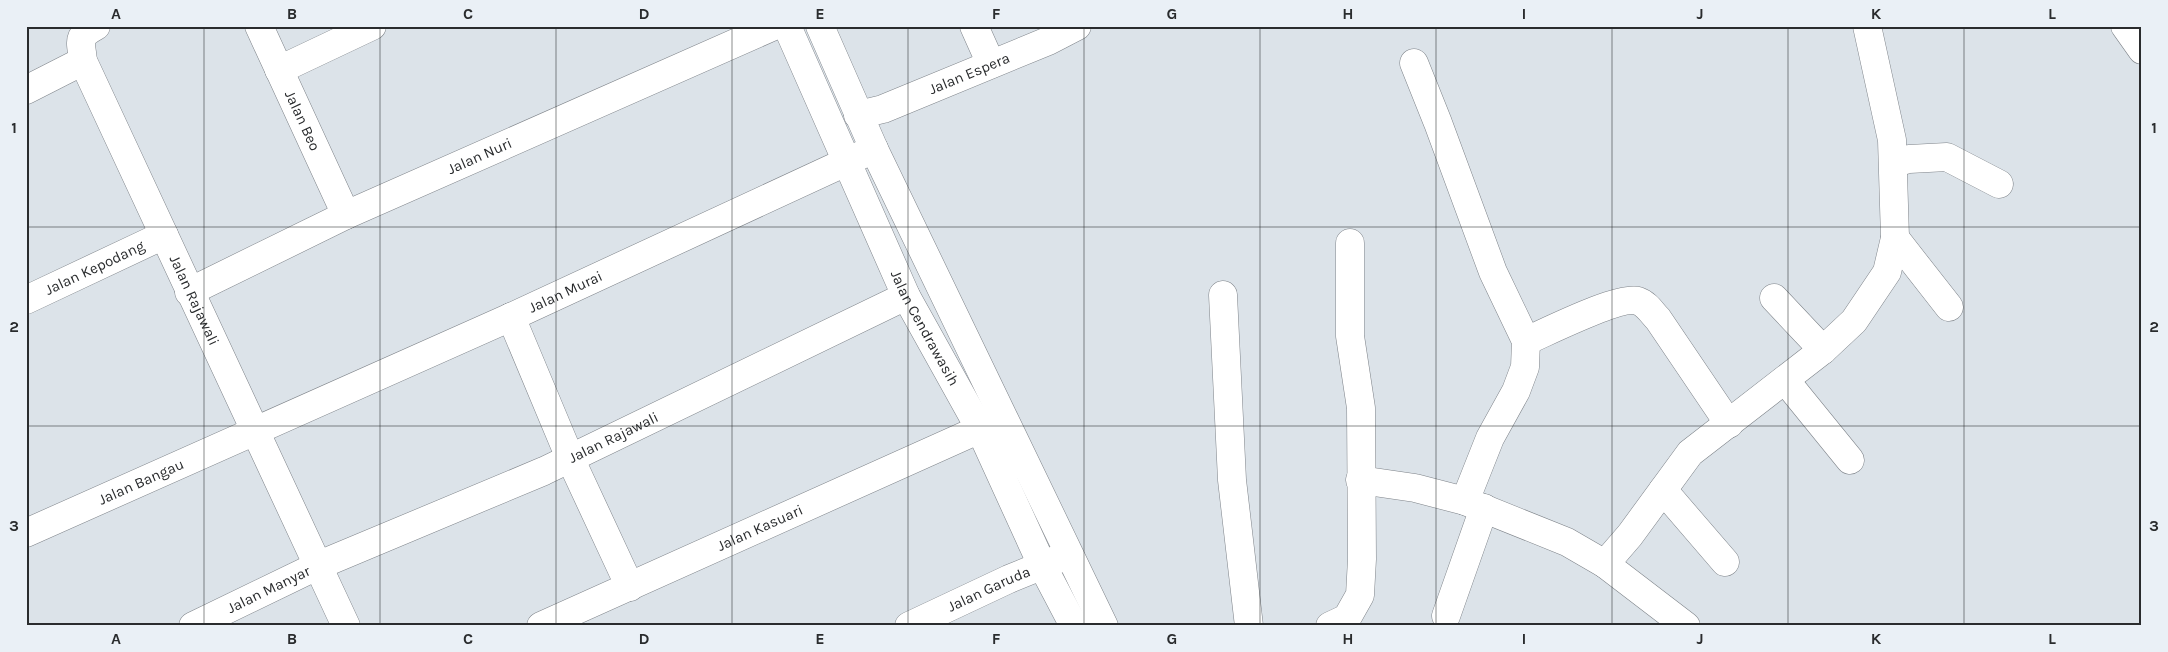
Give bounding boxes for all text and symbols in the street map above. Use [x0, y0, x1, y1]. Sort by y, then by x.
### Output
text: A [111, 4, 121, 23]
text: B [287, 4, 297, 23]
text: C [463, 4, 473, 23]
text: D [639, 4, 650, 23]
text: E [815, 4, 825, 23]
text: F [992, 4, 1001, 23]
text: G [1167, 4, 1177, 23]
text: H [1342, 4, 1354, 23]
text: I [1522, 4, 1526, 23]
text: J [1696, 4, 1704, 23]
text: K [1871, 4, 1882, 23]
text: L [2048, 4, 2056, 23]
street label: Jalan Espera [926, 49, 1012, 98]
street label: Jalan Beo [281, 87, 324, 154]
text: 1 [11, 118, 17, 137]
text: 1 [2151, 118, 2157, 137]
street label: Jalan Nuri [445, 134, 515, 178]
street label: Jalan Kepodang [42, 236, 148, 299]
street label: Jalan Rajawali [166, 252, 223, 348]
street label: Jalan Murai [526, 267, 605, 317]
street label: Jalan Cendrawasih [887, 267, 963, 389]
text: 2 [9, 317, 19, 336]
text: 2 [2149, 317, 2159, 336]
street label: Jalan Rajawali [566, 408, 661, 467]
street label: Jalan Bangau [95, 455, 187, 509]
street label: Jalan Kasuari [714, 501, 806, 555]
text: 3 [9, 516, 19, 535]
text: 3 [2149, 516, 2159, 535]
street label: Jalan Manyar [224, 561, 314, 617]
street label: Jalan Garuda [945, 562, 1033, 616]
text: A [111, 629, 121, 648]
text: B [287, 629, 297, 648]
text: C [463, 629, 473, 648]
text: D [639, 629, 650, 648]
text: E [815, 629, 825, 648]
text: F [992, 629, 1001, 648]
text: G [1167, 629, 1177, 648]
text: H [1342, 629, 1354, 648]
text: I [1522, 629, 1526, 648]
text: J [1696, 629, 1704, 648]
text: K [1871, 629, 1882, 648]
text: L [2048, 629, 2056, 648]

